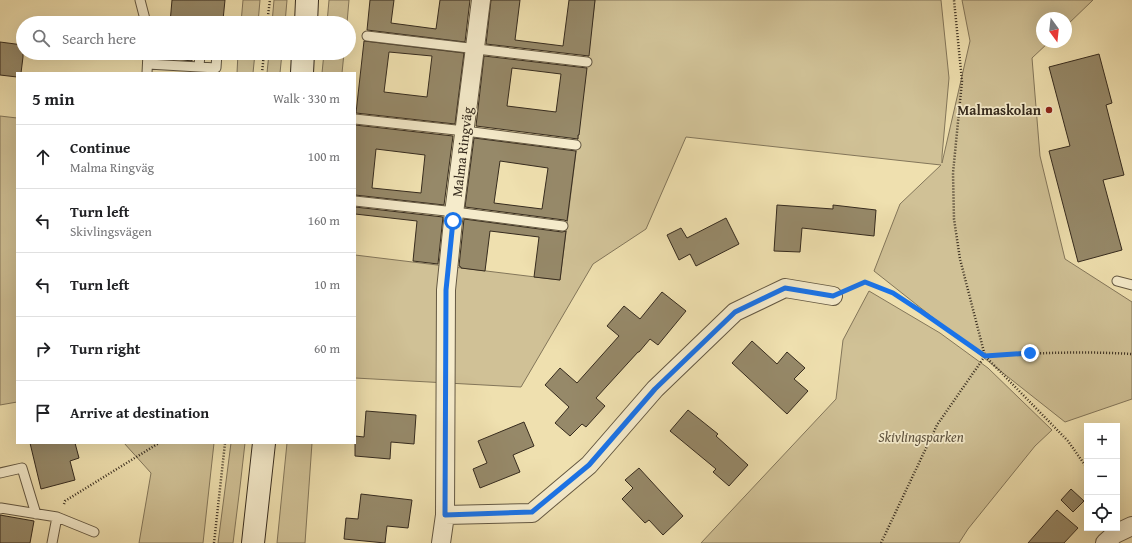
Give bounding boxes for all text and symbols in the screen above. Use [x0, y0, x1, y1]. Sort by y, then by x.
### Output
north arrow [1036, 12, 1072, 48]
search box [16, 16, 356, 60]
icon: search [30, 27, 52, 49]
text: Search here [62, 28, 136, 49]
text: 5 min [32, 86, 74, 111]
text: Walk · 330 m [273, 89, 340, 108]
place label: Malmaskolan [957, 100, 1042, 120]
marker: Malmaskolan [1044, 105, 1054, 115]
street label: Malma Ringväg [447, 106, 477, 198]
text: Continue [70, 137, 131, 158]
icon: ahead [32, 146, 54, 168]
text: 100 m [308, 147, 340, 166]
text: Malma Ringväg [70, 158, 154, 177]
text: Turn left [70, 201, 129, 222]
icon: left [32, 210, 54, 232]
text: 160 m [308, 211, 340, 230]
route start [444, 212, 462, 230]
text: Skivlingsvägen [70, 222, 152, 241]
icon: left [32, 274, 54, 296]
text: Turn left [70, 274, 129, 295]
text: 10 m [314, 275, 340, 294]
icon: right [32, 338, 54, 360]
text: Turn right [70, 338, 141, 359]
text: 60 m [314, 339, 340, 358]
route end [1021, 344, 1039, 362]
icon: arrive [32, 402, 54, 424]
text: Arrive at destination [70, 402, 209, 423]
map controls [1084, 423, 1120, 531]
button: + [1084, 423, 1120, 459]
park label: Skivlingsparken [878, 427, 964, 447]
button: − [1084, 459, 1120, 495]
button: locate [1084, 495, 1120, 531]

